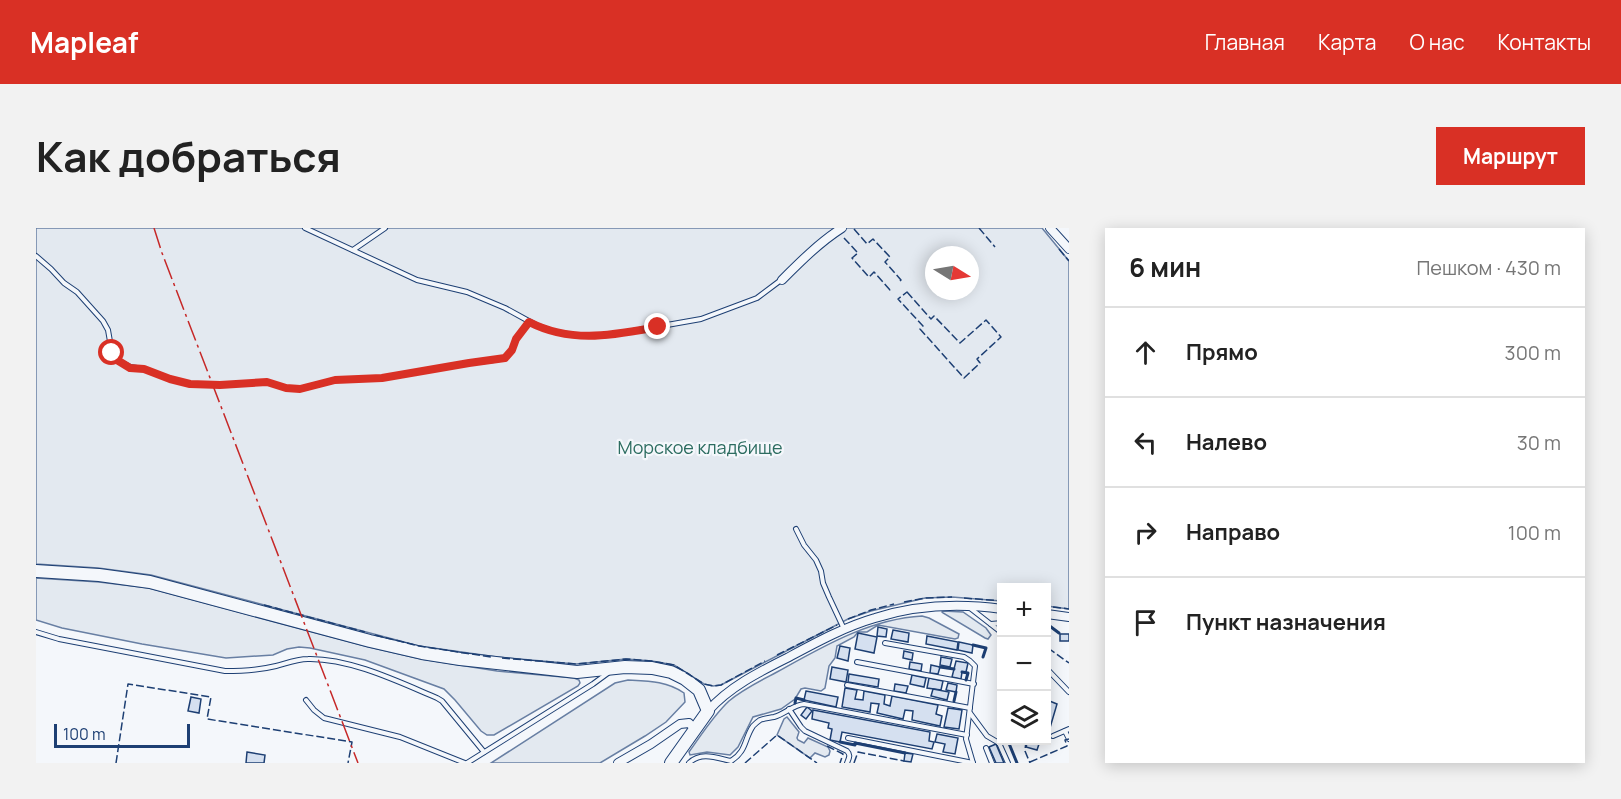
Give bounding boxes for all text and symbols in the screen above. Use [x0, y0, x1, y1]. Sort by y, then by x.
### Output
text: Mapleaf [30, 23, 138, 61]
text: Главная [1205, 28, 1285, 56]
text: Карта [1318, 28, 1376, 56]
text: О нас [1409, 28, 1465, 56]
text: Контакты [1498, 28, 1591, 56]
text: Как добраться [36, 127, 341, 185]
button: Маршрут [1436, 127, 1585, 185]
north arrow [925, 246, 979, 300]
text: 6 мин [1129, 249, 1201, 285]
text: Пешком · 430 m [1416, 254, 1561, 281]
route end [644, 313, 670, 339]
icon: ahead [1129, 336, 1162, 369]
text: Прямо [1186, 337, 1258, 367]
route start [98, 339, 124, 365]
text: 300 m [1505, 339, 1561, 366]
icon: left [1129, 426, 1162, 459]
text: Налево [1186, 427, 1267, 457]
text: 30 m [1517, 429, 1561, 456]
park label: Морское кладбище [618, 435, 782, 459]
icon: right [1129, 516, 1162, 549]
text: Направо [1186, 517, 1280, 547]
text: 100 m [1508, 519, 1561, 546]
map controls [997, 583, 1051, 745]
button: + [997, 583, 1051, 637]
icon: arrive [1129, 606, 1162, 639]
text: Пункт назначения [1186, 607, 1386, 637]
button: − [997, 637, 1051, 691]
button: layers [997, 691, 1051, 745]
scale bar [54, 721, 190, 748]
text: 100 m [63, 723, 106, 745]

